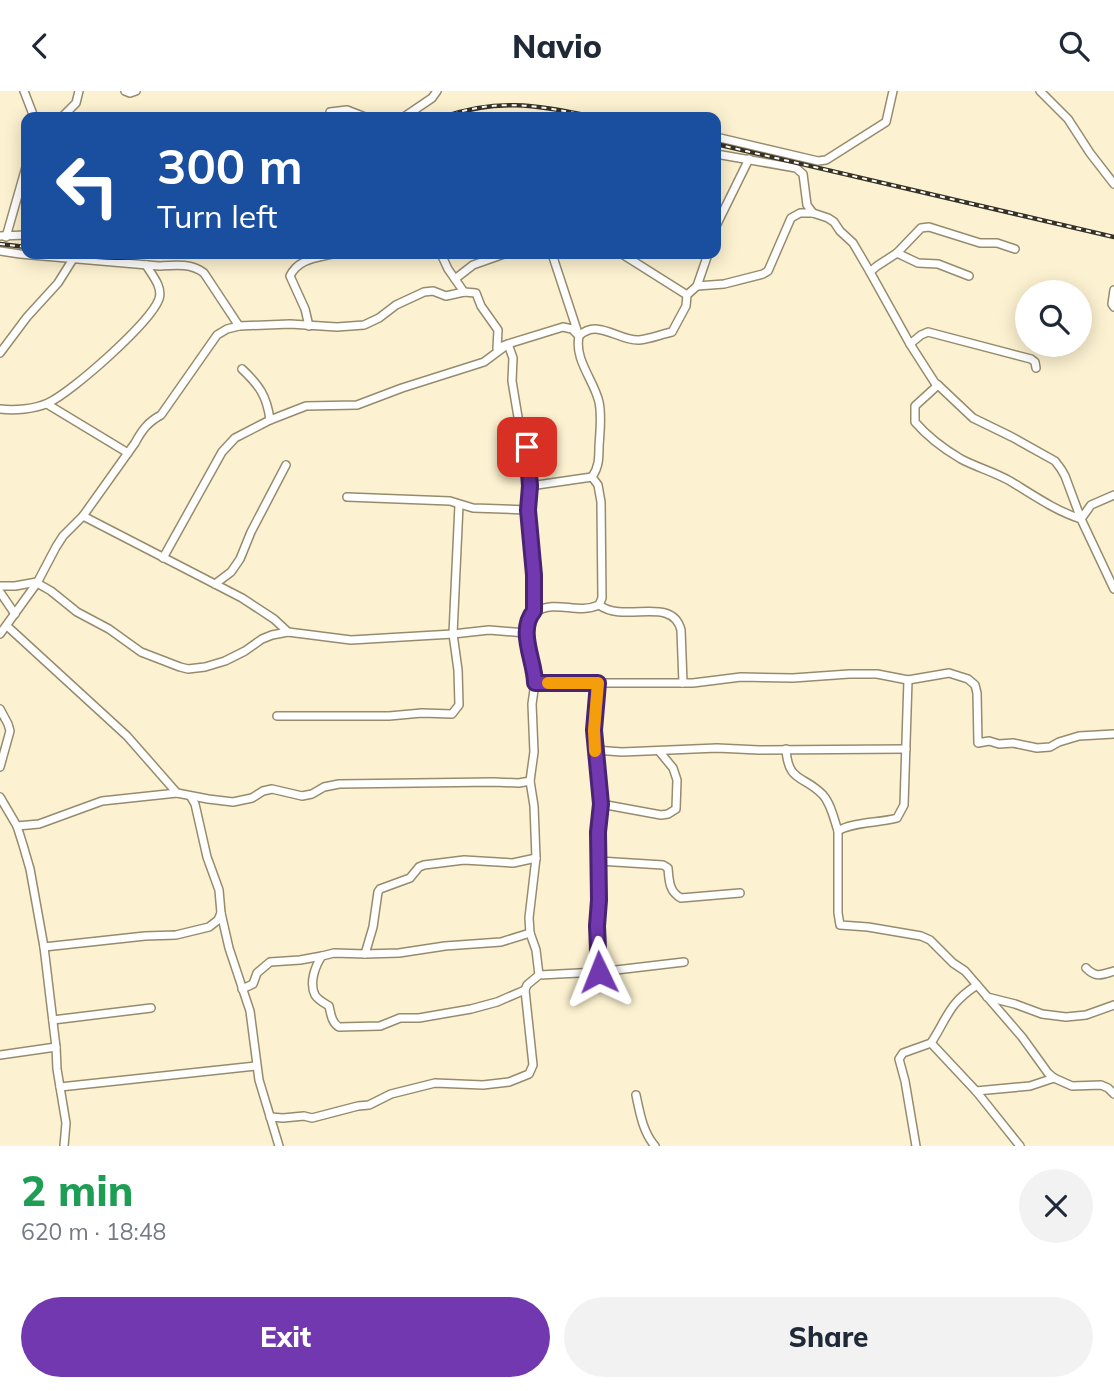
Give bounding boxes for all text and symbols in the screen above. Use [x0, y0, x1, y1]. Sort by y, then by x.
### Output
text: Navio [512, 26, 602, 66]
icon: back [21, 27, 59, 65]
icon: search [1055, 27, 1093, 65]
text: 300 m [157, 135, 303, 196]
icon: left [42, 140, 133, 231]
text: Turn left [157, 196, 277, 236]
map controls [1015, 280, 1092, 357]
button: search [1015, 280, 1092, 357]
pin [497, 417, 557, 477]
icon: arrive [508, 428, 546, 466]
position arrow [562, 935, 636, 1009]
text: 2 min [21, 1164, 134, 1217]
button: close [1019, 1169, 1093, 1243]
text: 620 m · 18:48 [21, 1217, 166, 1246]
button: Exit [21, 1297, 550, 1377]
button: Share [564, 1297, 1093, 1377]

